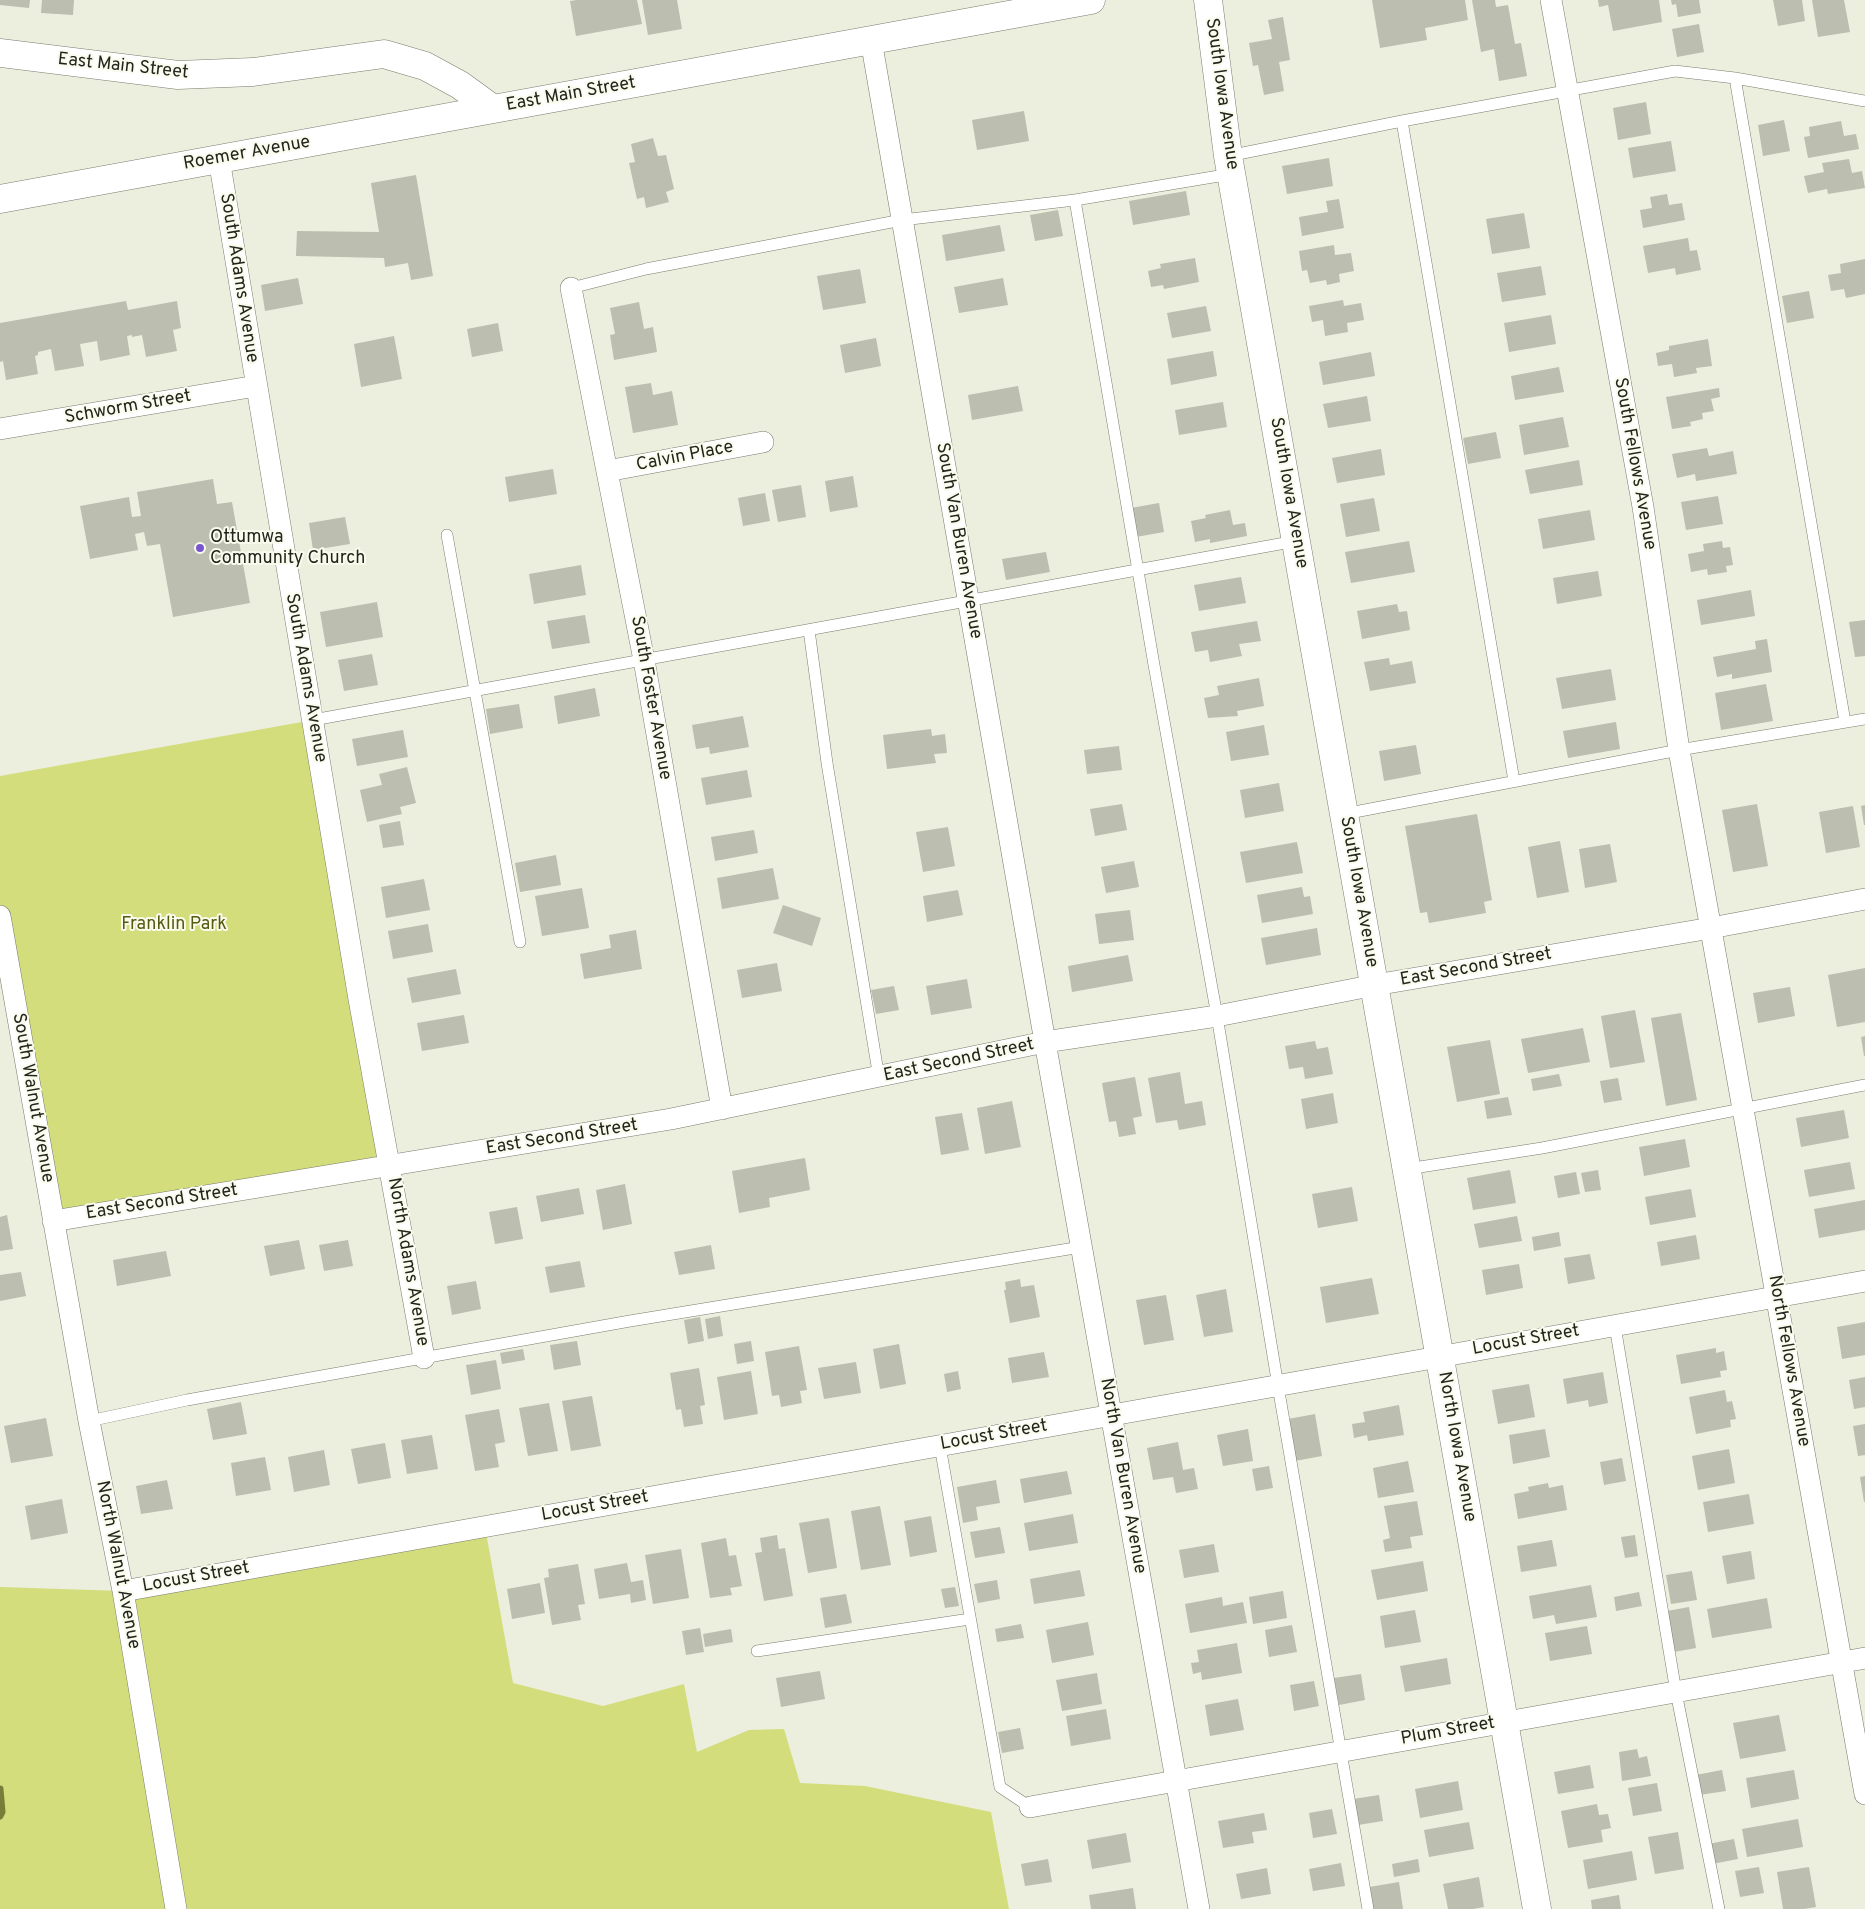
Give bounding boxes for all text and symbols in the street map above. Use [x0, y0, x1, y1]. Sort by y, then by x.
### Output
street label: South Iowa Avenue [1200, 17, 1242, 171]
street label: East Main Street [57, 49, 189, 85]
street label: East Main Street [504, 73, 638, 117]
street label: Roemer Avenue [182, 132, 312, 176]
street label: South Adams Avenue [214, 192, 262, 364]
street label: South Fellows Avenue [1608, 376, 1660, 552]
street label: Schworm Street [63, 386, 193, 430]
street label: South Iowa Avenue [1264, 416, 1312, 570]
street label: Calvin Place [635, 437, 735, 477]
street label: South Van Buren Avenue [930, 441, 986, 641]
place label: Ottumwa Community Church [210, 527, 365, 570]
marker: Ottumwa Community Church [194, 542, 206, 554]
street label: South Adams Avenue [279, 592, 331, 764]
street label: South Foster Avenue [625, 614, 675, 782]
street label: South Iowa Avenue [1334, 815, 1382, 969]
park label: Franklin Park [121, 914, 227, 936]
street label: East Second Street [1399, 944, 1553, 992]
street label: South Walnut Avenue [6, 1012, 58, 1184]
street label: East Second Street [882, 1034, 1036, 1088]
street label: East Second Street [485, 1115, 639, 1161]
street label: North Adams Avenue [382, 1176, 432, 1348]
street label: East Second Street [85, 1180, 239, 1226]
street label: North Fellows Avenue [1762, 1273, 1814, 1449]
street label: Locust Street [1471, 1321, 1581, 1361]
street label: North Iowa Avenue [1432, 1370, 1480, 1524]
street label: North Van Buren Avenue [1094, 1376, 1150, 1576]
street label: Locust Street [939, 1416, 1049, 1456]
street label: North Walnut Avenue [90, 1479, 144, 1651]
street label: Locust Street [540, 1487, 650, 1527]
street label: Locust Street [141, 1558, 251, 1598]
street label: Plum Street [1399, 1713, 1497, 1751]

